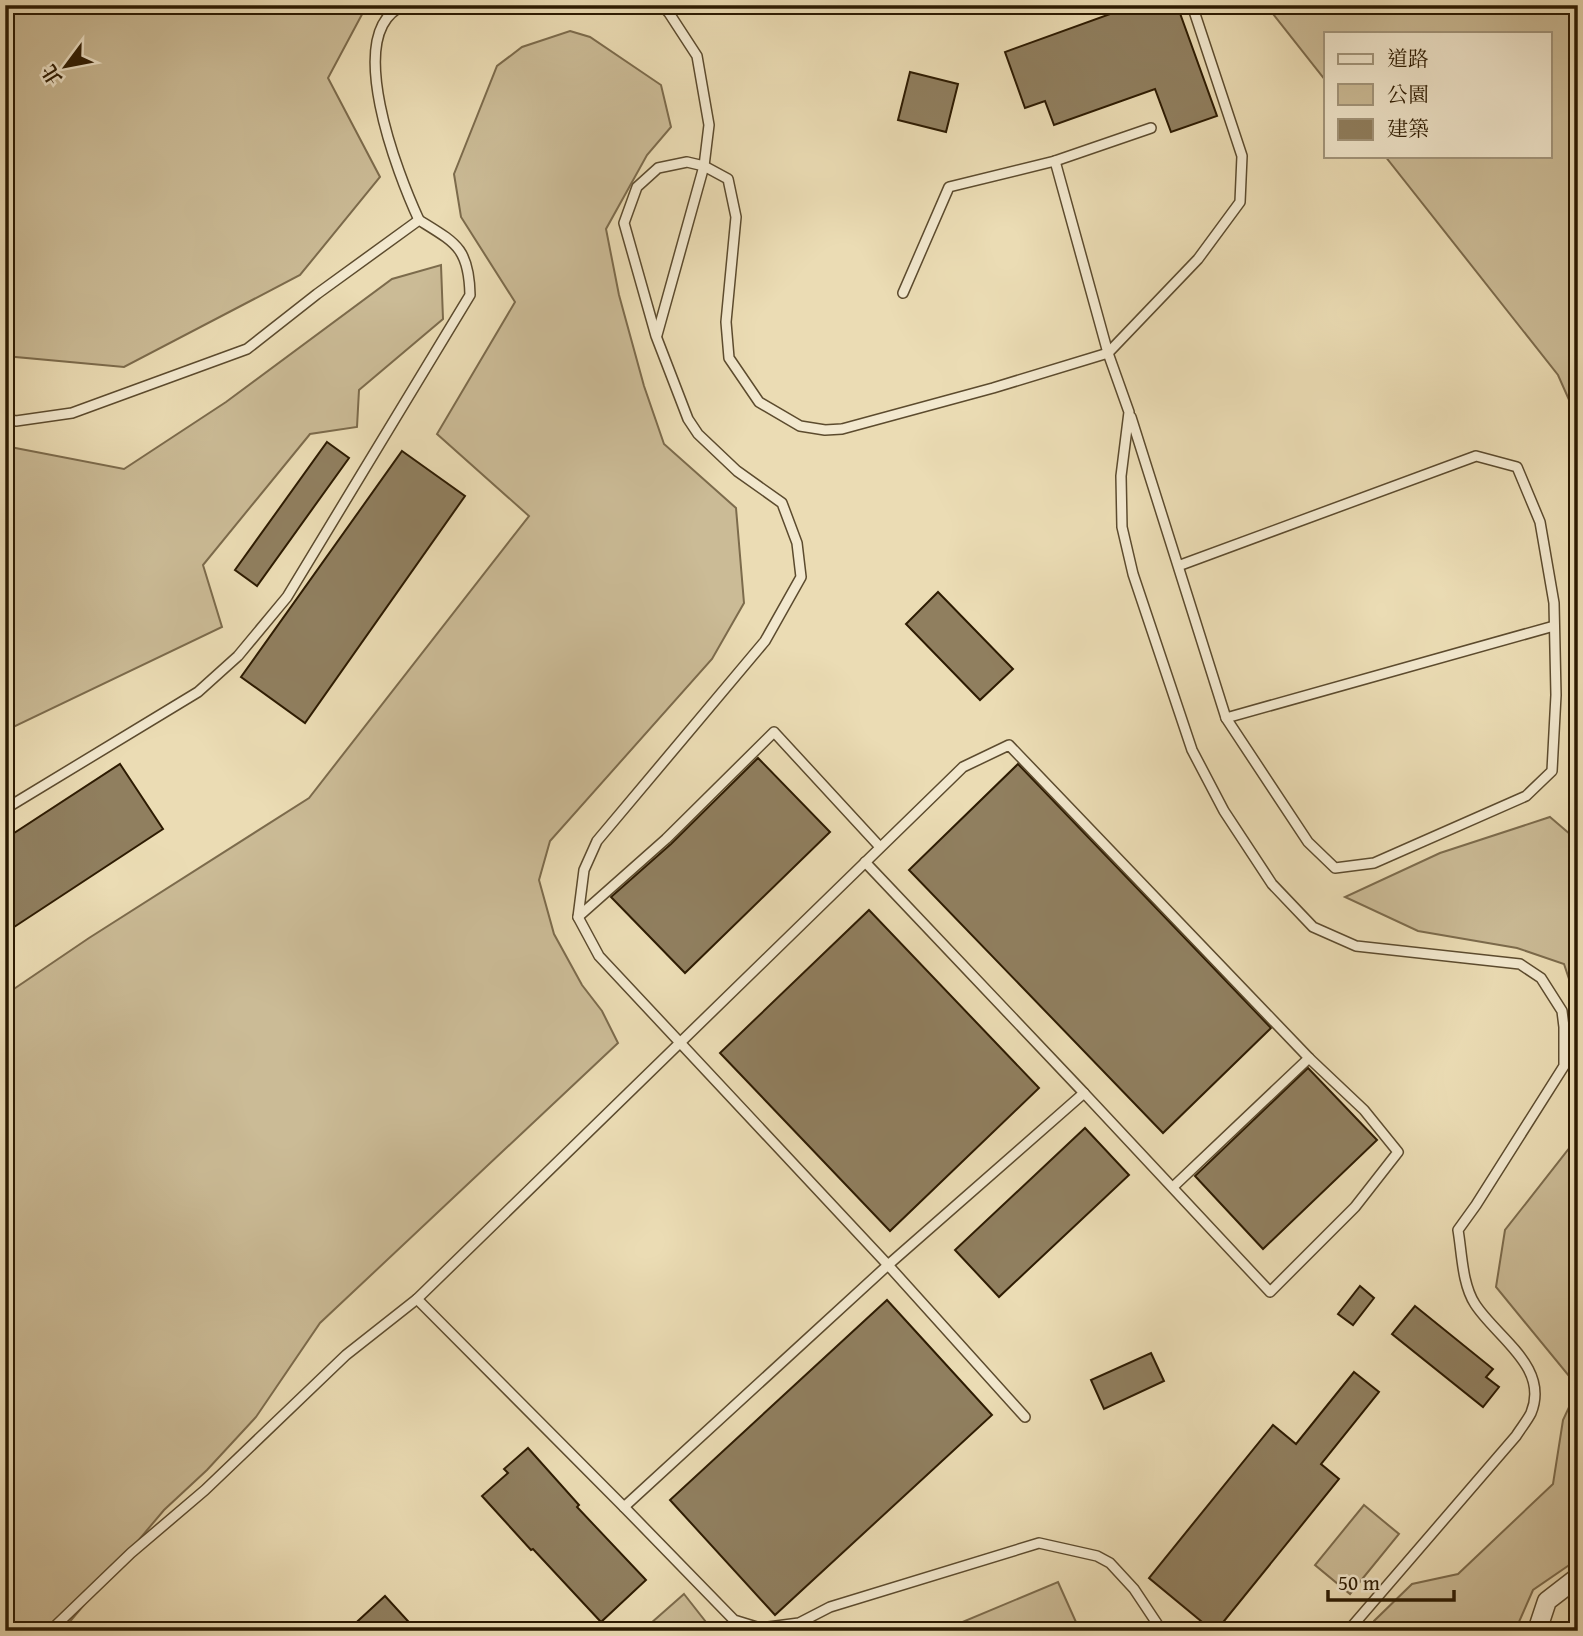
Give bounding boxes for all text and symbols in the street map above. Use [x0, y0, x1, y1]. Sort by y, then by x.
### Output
north arrow [32, 32, 102, 102]
legend [1324, 32, 1552, 158]
text: 道路 [1387, 43, 1429, 74]
text: 北 [35, 60, 68, 90]
text: 公園 [1387, 79, 1429, 110]
text: 建築 [1387, 113, 1429, 144]
scale bar [1328, 1559, 1454, 1603]
text: 50 m [1338, 1567, 1380, 1598]

